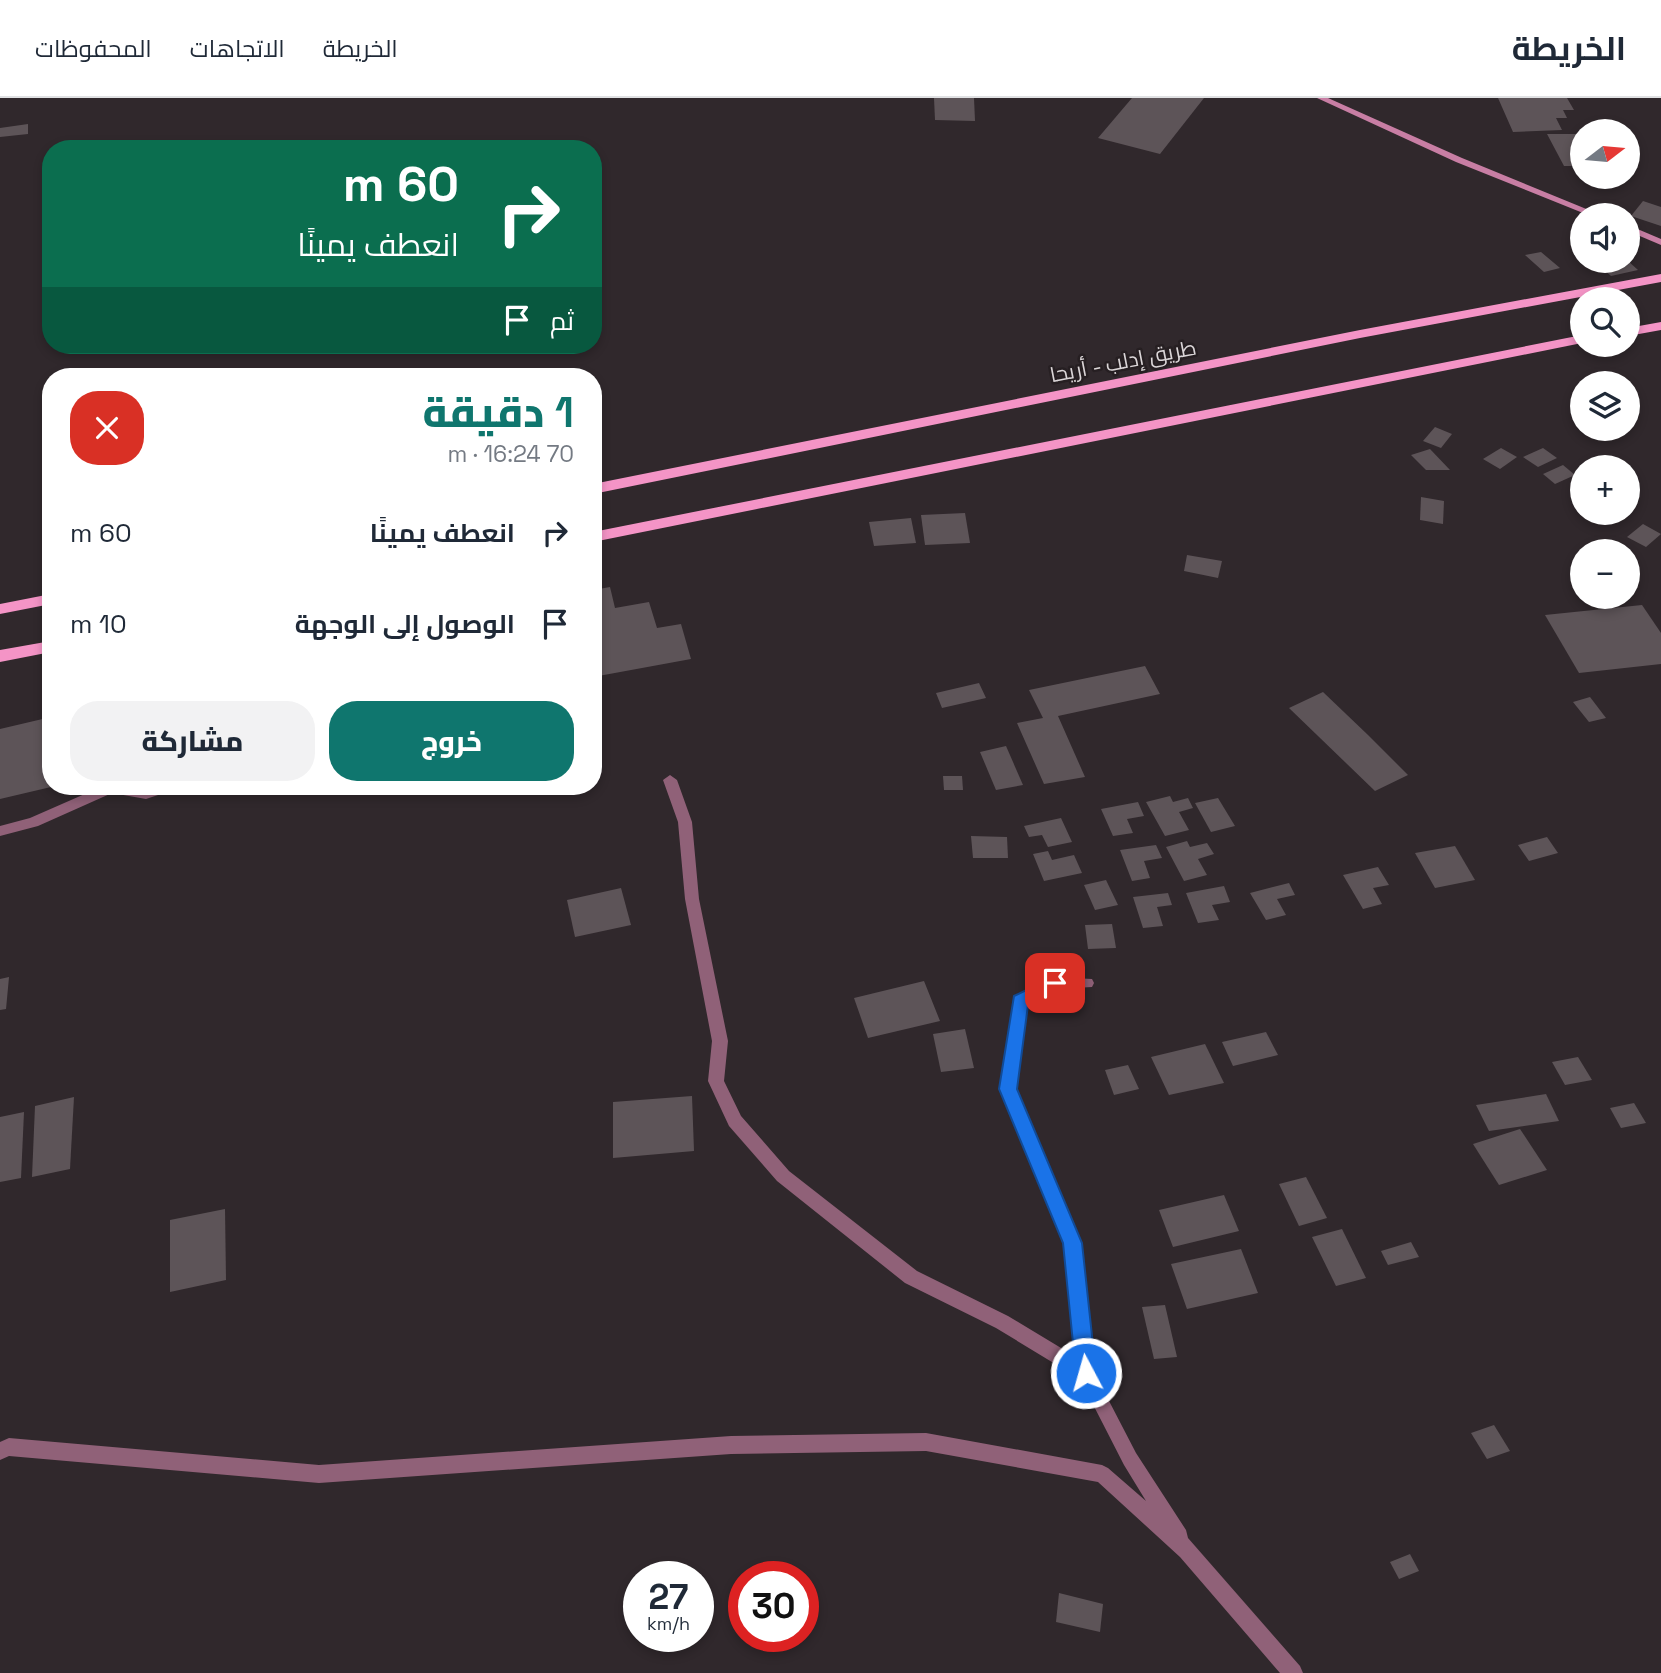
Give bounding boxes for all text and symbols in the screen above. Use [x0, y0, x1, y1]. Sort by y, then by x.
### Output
text: الخريطة [1512, 28, 1626, 70]
text: المحفوظات [35, 33, 152, 64]
text: الاتجاهات [190, 33, 285, 64]
text: الخريطة [323, 33, 398, 64]
north arrow [1570, 119, 1640, 189]
map controls [1570, 119, 1640, 609]
text: 60 m [343, 153, 459, 215]
icon: right [483, 168, 574, 259]
button: sound [1570, 203, 1640, 273]
text: انعطف يمينًا [297, 225, 459, 265]
button: search [1570, 287, 1640, 357]
icon: arrive [498, 301, 536, 339]
text: ثم [550, 304, 574, 338]
street label: طريق إدلب - أريحا [1048, 334, 1198, 388]
button: layers [1570, 371, 1640, 441]
text: 1 دقيقة [422, 386, 574, 439]
button: close [70, 391, 144, 465]
text: 70 m · 16:24 [448, 439, 574, 469]
button: + [1570, 455, 1640, 525]
icon: right [536, 514, 574, 552]
text: 60 m [70, 516, 132, 550]
text: انعطف يمينًا [370, 516, 515, 550]
button: − [1570, 539, 1640, 609]
icon: arrive [536, 605, 574, 643]
text: 10 m [70, 607, 127, 641]
text: الوصول إلى الوجهة [295, 607, 515, 641]
button: مشاركة [70, 701, 315, 781]
button: خروج [329, 701, 574, 781]
pin [1025, 953, 1085, 1013]
icon: arrive [1036, 964, 1074, 1002]
position arrow [1049, 1336, 1123, 1410]
speed limit sign: 30 [728, 1561, 819, 1652]
text: 27 [649, 1575, 688, 1619]
text: km/h [647, 1612, 690, 1635]

